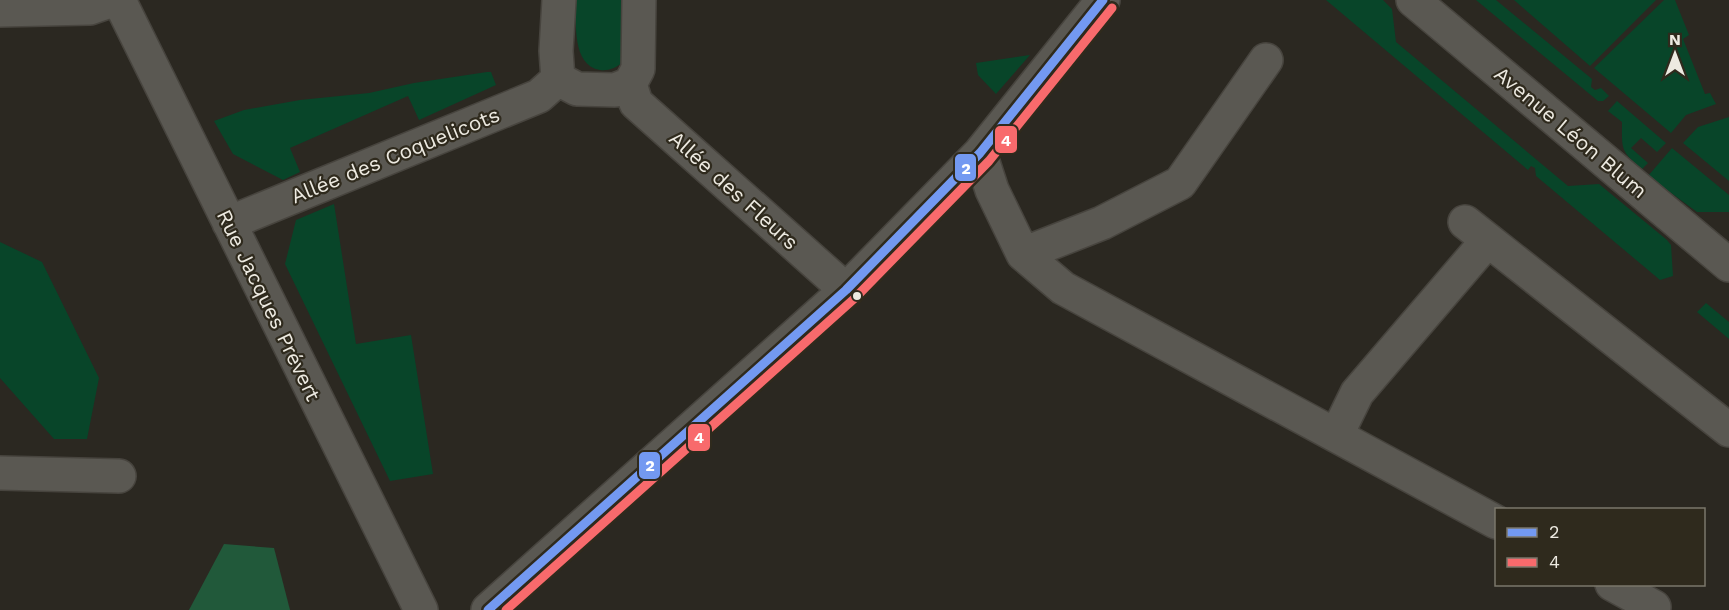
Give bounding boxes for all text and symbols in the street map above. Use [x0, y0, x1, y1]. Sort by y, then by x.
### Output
north arrow [1645, 24, 1705, 84]
text: N [1669, 30, 1681, 49]
street label: Avenue Léon Blum [1490, 61, 1652, 203]
street label: Allée des Coquelicots [287, 102, 503, 208]
street label: Allée des Fleurs [664, 125, 804, 255]
line badge: 4 [994, 125, 1018, 154]
text: 4 [1001, 131, 1011, 150]
line badge: 2 [954, 153, 977, 182]
text: 2 [961, 159, 971, 178]
street label: Rue Jacques Prévert [212, 205, 326, 405]
unlabelled marker [851, 290, 863, 302]
line badge: 4 [687, 423, 711, 452]
text: 4 [694, 428, 704, 447]
line badge: 2 [638, 451, 661, 480]
text: 2 [645, 456, 655, 475]
legend [1495, 508, 1705, 586]
text: 2 [1549, 521, 1560, 542]
text: 4 [1549, 551, 1560, 572]

